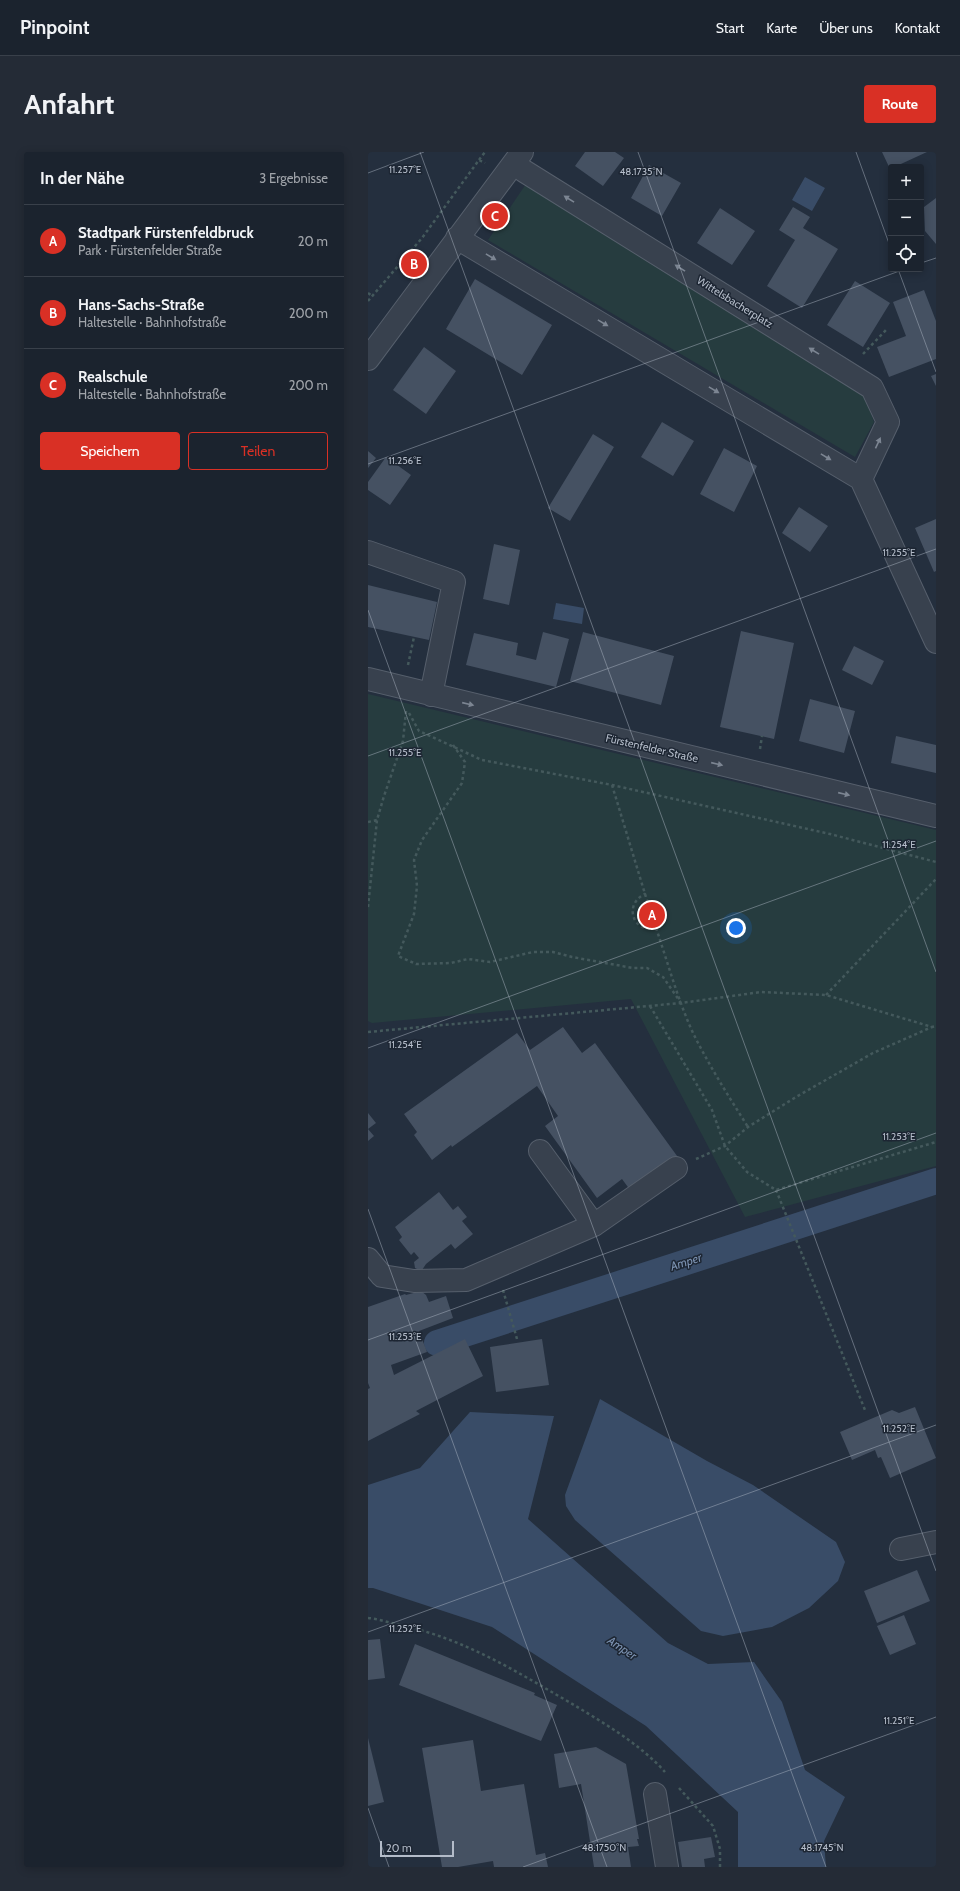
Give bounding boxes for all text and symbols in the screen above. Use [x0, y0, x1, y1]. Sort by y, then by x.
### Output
text: Pinpoint [20, 16, 89, 39]
text: Start [716, 19, 744, 37]
text: Karte [766, 19, 797, 37]
text: Über uns [819, 19, 873, 37]
text: Kontakt [895, 19, 940, 37]
button: Route [864, 85, 936, 123]
text: Anfahrt [24, 87, 114, 121]
text: 11.257°E [389, 163, 422, 176]
map controls [888, 164, 924, 272]
button: + [888, 164, 924, 200]
text: 48.1735°N [620, 165, 662, 178]
text: In der Nähe [40, 168, 124, 188]
text: 3 Ergebnisse [259, 170, 328, 186]
one-way arrow [563, 196, 575, 203]
button: − [888, 200, 924, 236]
pin: C [482, 201, 508, 231]
text: Stadtpark Fürstenfeldbruck [78, 224, 254, 242]
text: A [49, 233, 57, 249]
text: 20 m [298, 233, 328, 249]
button: locate [888, 236, 924, 272]
text: Park · Fürstenfelder Straße [78, 242, 222, 258]
pin: B [401, 249, 427, 279]
one-way arrow [485, 254, 497, 261]
one-way arrow [675, 264, 685, 272]
street label: Wittelsbacherplatz [694, 273, 776, 331]
text: Hans-Sachs-Straße [78, 296, 204, 314]
text: B [49, 305, 57, 321]
text: 200 m [289, 305, 328, 321]
text: Haltestelle · Bahnhofstraße [78, 314, 226, 330]
one-way arrow [597, 320, 609, 327]
one-way arrow [808, 348, 820, 355]
text: Realschule [78, 368, 148, 386]
text: C [49, 377, 57, 393]
text: 200 m [289, 377, 328, 393]
text: Haltestelle · Bahnhofstraße [78, 386, 226, 402]
one-way arrow [708, 387, 720, 394]
button: Speichern [40, 432, 180, 470]
button: Teilen [188, 432, 328, 470]
one-way arrow [875, 438, 881, 449]
text: 11.256°E [388, 454, 422, 467]
one-way arrow [820, 454, 832, 461]
text: 11.255°E [882, 546, 916, 559]
one-way arrow [462, 702, 475, 708]
street label: Fürstenfelder Straße [604, 731, 700, 766]
text: 11.255°E [388, 746, 422, 759]
one-way arrow [712, 761, 724, 767]
one-way arrow [838, 792, 850, 798]
text: 11.254°E [882, 838, 916, 851]
pin: A [639, 900, 665, 930]
your location [726, 918, 746, 938]
text: 11.254°E [388, 1038, 422, 1051]
text: 11.253°E [882, 1130, 916, 1143]
water label: Amper [667, 1249, 705, 1274]
text: 11.253°E [388, 1330, 422, 1343]
text: 11.252°E [883, 1422, 916, 1435]
text: 11.252°E [389, 1622, 422, 1635]
water label: Amper [604, 1632, 641, 1663]
text: 11.251°E [884, 1714, 915, 1727]
scale bar [380, 1839, 454, 1858]
text: 20 m [386, 1841, 412, 1855]
text: 48.1750°N [582, 1841, 626, 1854]
text: 48.1745°N [801, 1841, 843, 1854]

